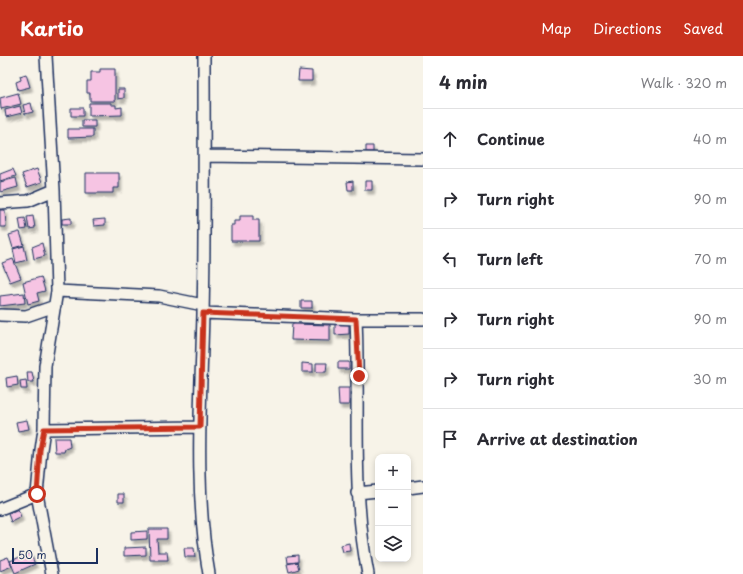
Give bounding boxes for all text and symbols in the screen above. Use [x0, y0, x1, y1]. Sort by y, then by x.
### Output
text: Kartio [20, 14, 83, 42]
text: Map [541, 18, 571, 39]
text: Directions [593, 18, 661, 39]
text: Saved [683, 18, 723, 39]
text: 4 min [439, 69, 487, 95]
text: Walk · 320 m [641, 73, 727, 92]
text: Continue [477, 127, 545, 150]
icon: ahead [439, 128, 461, 150]
text: 40 m [693, 129, 727, 148]
text: Turn right [477, 187, 554, 210]
icon: right [439, 188, 461, 210]
text: 90 m [694, 189, 727, 208]
text: Turn left [477, 247, 543, 270]
icon: left [439, 248, 461, 270]
text: 70 m [694, 249, 727, 268]
text: Turn right [477, 307, 554, 330]
icon: right [439, 308, 461, 330]
text: 90 m [694, 309, 727, 328]
route end [350, 367, 368, 385]
text: Turn right [477, 367, 554, 390]
icon: right [439, 368, 461, 390]
text: 30 m [693, 369, 727, 388]
text: Arrive at destination [477, 427, 638, 450]
icon: arrive [439, 428, 461, 450]
map controls [375, 454, 411, 562]
button: + [375, 454, 411, 490]
route start [28, 485, 46, 503]
button: − [375, 490, 411, 526]
button: layers [375, 526, 411, 562]
scale bar [12, 546, 98, 565]
text: 50 m [18, 546, 47, 563]

